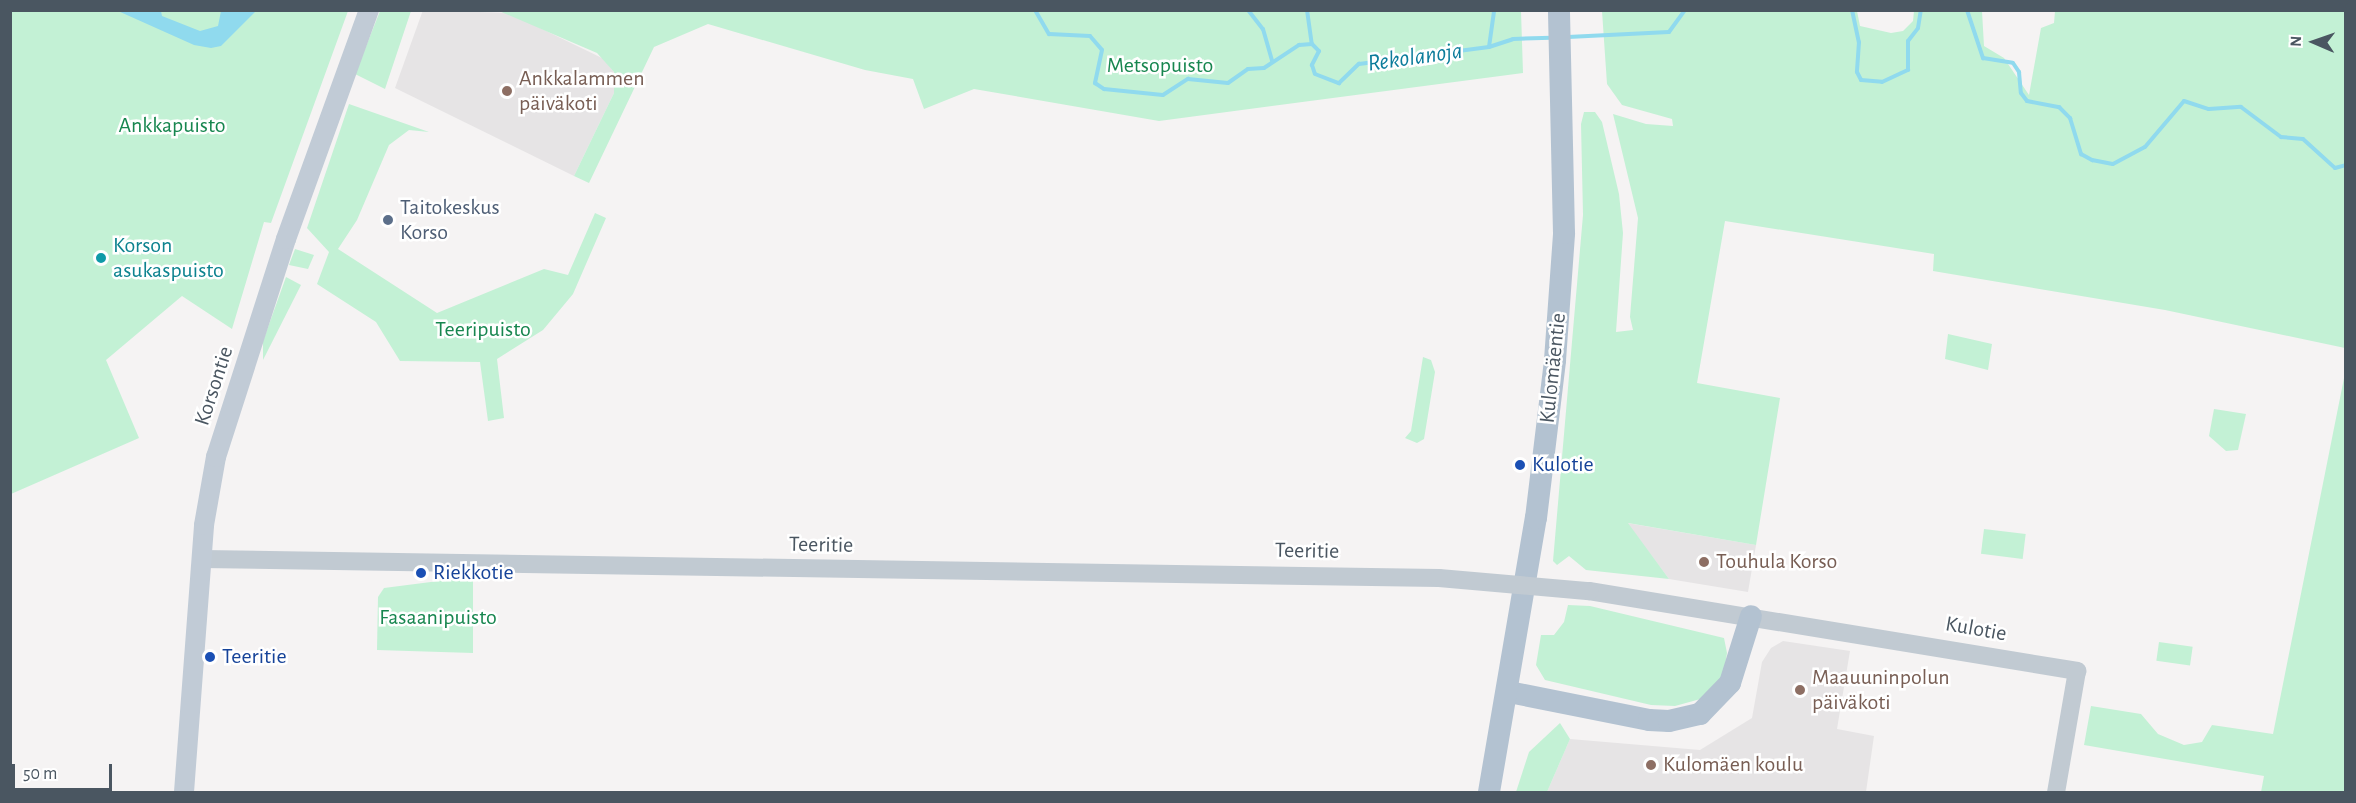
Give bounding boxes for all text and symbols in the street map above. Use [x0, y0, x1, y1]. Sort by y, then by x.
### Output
north arrow [2284, 12, 2344, 72]
text: N [2288, 36, 2304, 47]
water label: Rekolanoja [1366, 37, 1464, 79]
park label: Metsopuisto [1107, 53, 1213, 79]
place label: Ankkalammen päiväkoti [519, 65, 644, 116]
marker: Ankkalammen päiväkoti [500, 84, 514, 98]
park label: Ankkapuisto [118, 113, 226, 139]
place label: Taitokeskus Korso [400, 194, 500, 246]
marker: Taitokeskus Korso [381, 213, 395, 227]
place label: Korson asukaspuisto [113, 232, 224, 284]
marker: Korson asukaspuisto [94, 251, 108, 265]
street label: Kulomäentie [1534, 312, 1572, 424]
park label: Teeripuisto [435, 317, 531, 343]
street label: Korsontie [189, 343, 239, 429]
place label: Kulotie [1532, 452, 1594, 478]
marker: Kulotie [1513, 458, 1527, 472]
street label: Teeritie [789, 531, 853, 559]
street label: Teeritie [1275, 537, 1339, 565]
place label: Touhula Korso [1716, 549, 1837, 575]
marker: Touhula Korso [1697, 555, 1711, 569]
place label: Riekkotie [433, 560, 514, 586]
marker: Riekkotie [414, 566, 428, 580]
park label: Fasaanipuisto [379, 605, 497, 631]
street label: Kulotie [1943, 611, 2009, 647]
place label: Teeritie [222, 644, 287, 670]
marker: Teeritie [203, 650, 217, 664]
place label: Maauuninpolun päiväkoti [1812, 664, 1949, 716]
marker: Maauuninpolun päiväkoti [1793, 683, 1807, 697]
scale bar [15, 752, 116, 790]
place label: Kulomäen koulu [1663, 752, 1803, 778]
marker: Kulomäen koulu [1644, 758, 1658, 772]
text: 50 m [23, 765, 57, 783]

